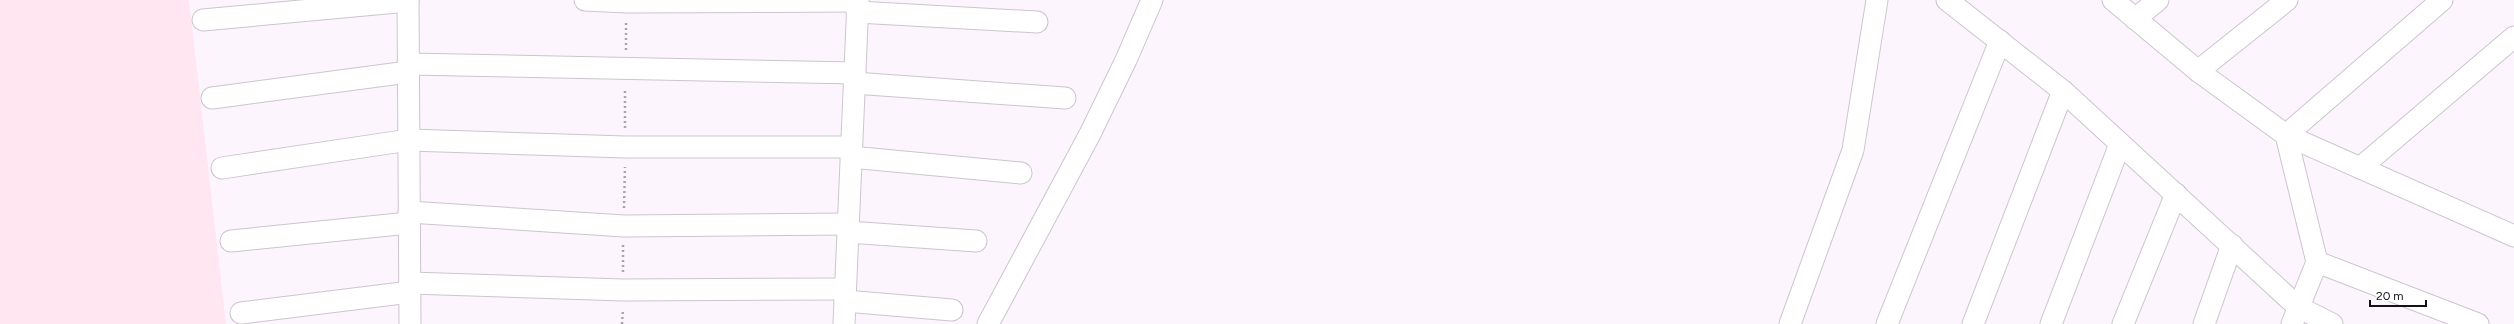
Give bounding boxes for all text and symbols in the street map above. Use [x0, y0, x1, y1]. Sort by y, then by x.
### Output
scale bar [2370, 282, 2426, 308]
text: 20 m [2376, 289, 2404, 303]

